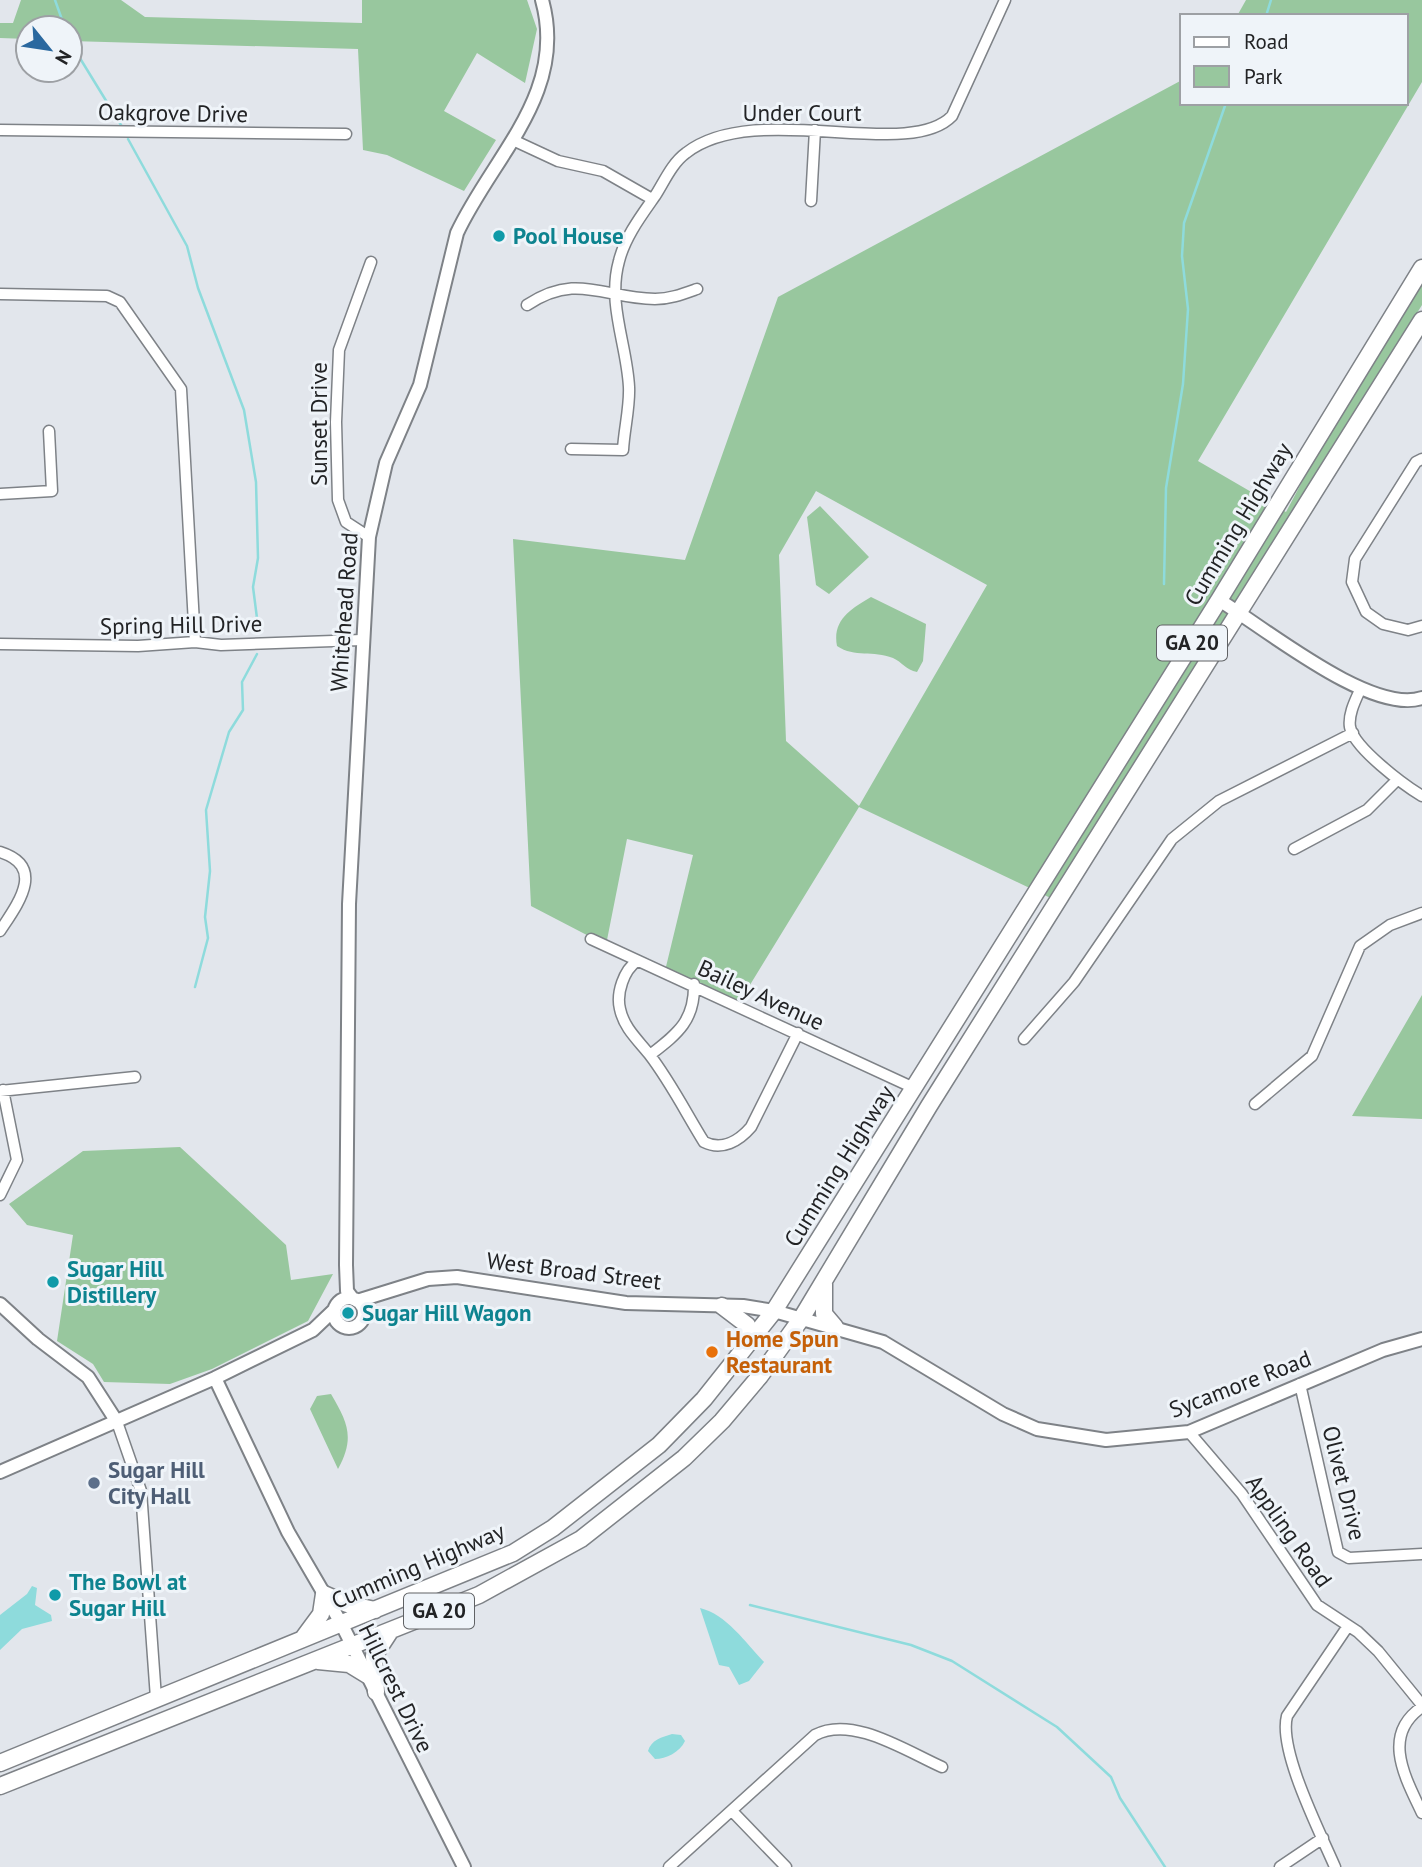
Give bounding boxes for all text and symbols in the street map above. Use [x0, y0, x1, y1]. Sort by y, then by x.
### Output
north arrow [14, 14, 84, 84]
legend [1180, 14, 1408, 105]
text: Road [1244, 28, 1288, 55]
text: N [50, 46, 77, 69]
text: Park [1244, 63, 1283, 90]
street label: Oakgrove Drive [98, 97, 248, 128]
street label: Under Court [743, 98, 862, 127]
place label: Pool House [513, 221, 624, 250]
marker: Pool House [491, 228, 507, 244]
street label: Sunset Drive [304, 362, 333, 486]
street label: Cumming Highway [1177, 437, 1298, 611]
street label: Whitehead Road [323, 531, 364, 693]
street label: Spring Hill Drive [100, 609, 262, 640]
road number: GA 20 [1157, 626, 1227, 660]
street label: Bailey Avenue [693, 953, 829, 1036]
street label: Cumming Highway [777, 1079, 900, 1252]
street label: West Broad Street [485, 1245, 663, 1296]
place label: Sugar Hill Distillery [67, 1254, 164, 1309]
marker: Sugar Hill Distillery [45, 1274, 61, 1290]
place label: Sugar Hill Wagon [362, 1298, 531, 1327]
marker: Sugar Hill Wagon [340, 1305, 356, 1321]
place label: Home Spun Restaurant [726, 1324, 839, 1379]
street label: Sycamore Road [1165, 1343, 1315, 1424]
marker: Home Spun Restaurant [704, 1344, 720, 1360]
street label: Olivet Drive [1316, 1423, 1373, 1543]
place label: Sugar Hill City Hall [108, 1455, 205, 1510]
street label: Appling Road [1240, 1469, 1339, 1593]
marker: Sugar Hill City Hall [86, 1475, 102, 1491]
street label: Cumming Highway [327, 1516, 509, 1615]
place label: The Bowl at Sugar Hill [69, 1567, 186, 1622]
marker: The Bowl at Sugar Hill [47, 1587, 63, 1603]
road number: GA 20 [404, 1594, 474, 1628]
street label: Hillcrest Drive [353, 1618, 440, 1757]

